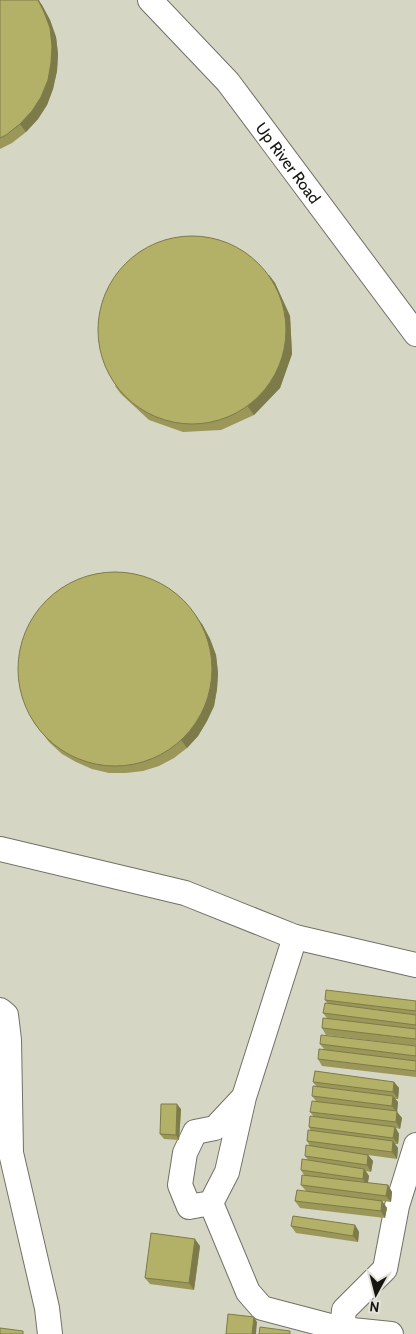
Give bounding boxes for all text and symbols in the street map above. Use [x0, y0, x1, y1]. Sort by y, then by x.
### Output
street label: Up River Road [252, 119, 324, 207]
north arrow [351, 1269, 401, 1319]
text: N [368, 1297, 380, 1316]

